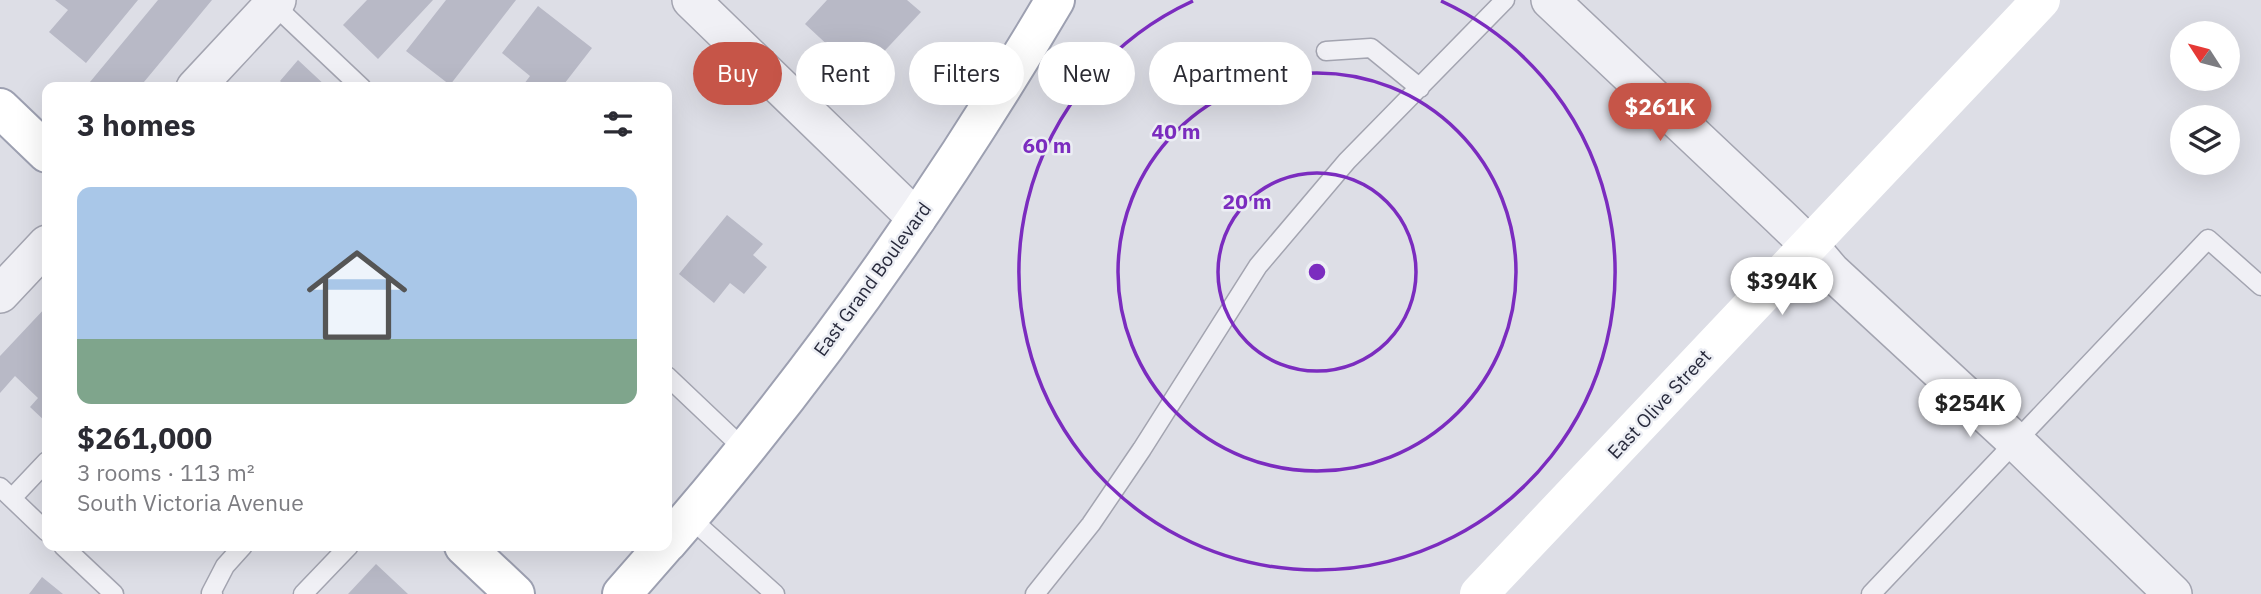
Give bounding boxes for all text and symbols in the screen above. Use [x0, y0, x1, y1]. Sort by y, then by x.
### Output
north arrow [2170, 21, 2240, 91]
map controls [2170, 21, 2240, 175]
chip: Buy [693, 42, 782, 105]
chip: Rent [796, 42, 895, 105]
chip: Filters [909, 42, 1024, 105]
chip: New [1038, 42, 1135, 105]
chip: Apartment [1149, 42, 1312, 105]
pin: $261K [1611, 83, 1709, 143]
text: $261K [1624, 91, 1696, 121]
text: 3 homes [77, 105, 196, 144]
icon: filters [599, 105, 637, 143]
button: layers [2170, 105, 2240, 175]
text: 40 m [1152, 117, 1200, 145]
text: 60 m [1023, 131, 1071, 159]
text: 20 m [1223, 187, 1271, 215]
street label: East Grand Boulevard [808, 197, 936, 361]
icon: home [294, 232, 420, 358]
pin: $394K [1733, 258, 1831, 317]
centre of rings [1305, 260, 1329, 284]
text: $394K [1746, 265, 1818, 295]
street label: East Olive Street [1602, 344, 1716, 464]
pin: $254K [1921, 380, 2019, 439]
text: $254K [1934, 387, 2006, 417]
text: $261,000 [77, 418, 212, 457]
text: 3 rooms · 113 m² [77, 457, 255, 487]
text: South Victoria Avenue [77, 487, 304, 517]

